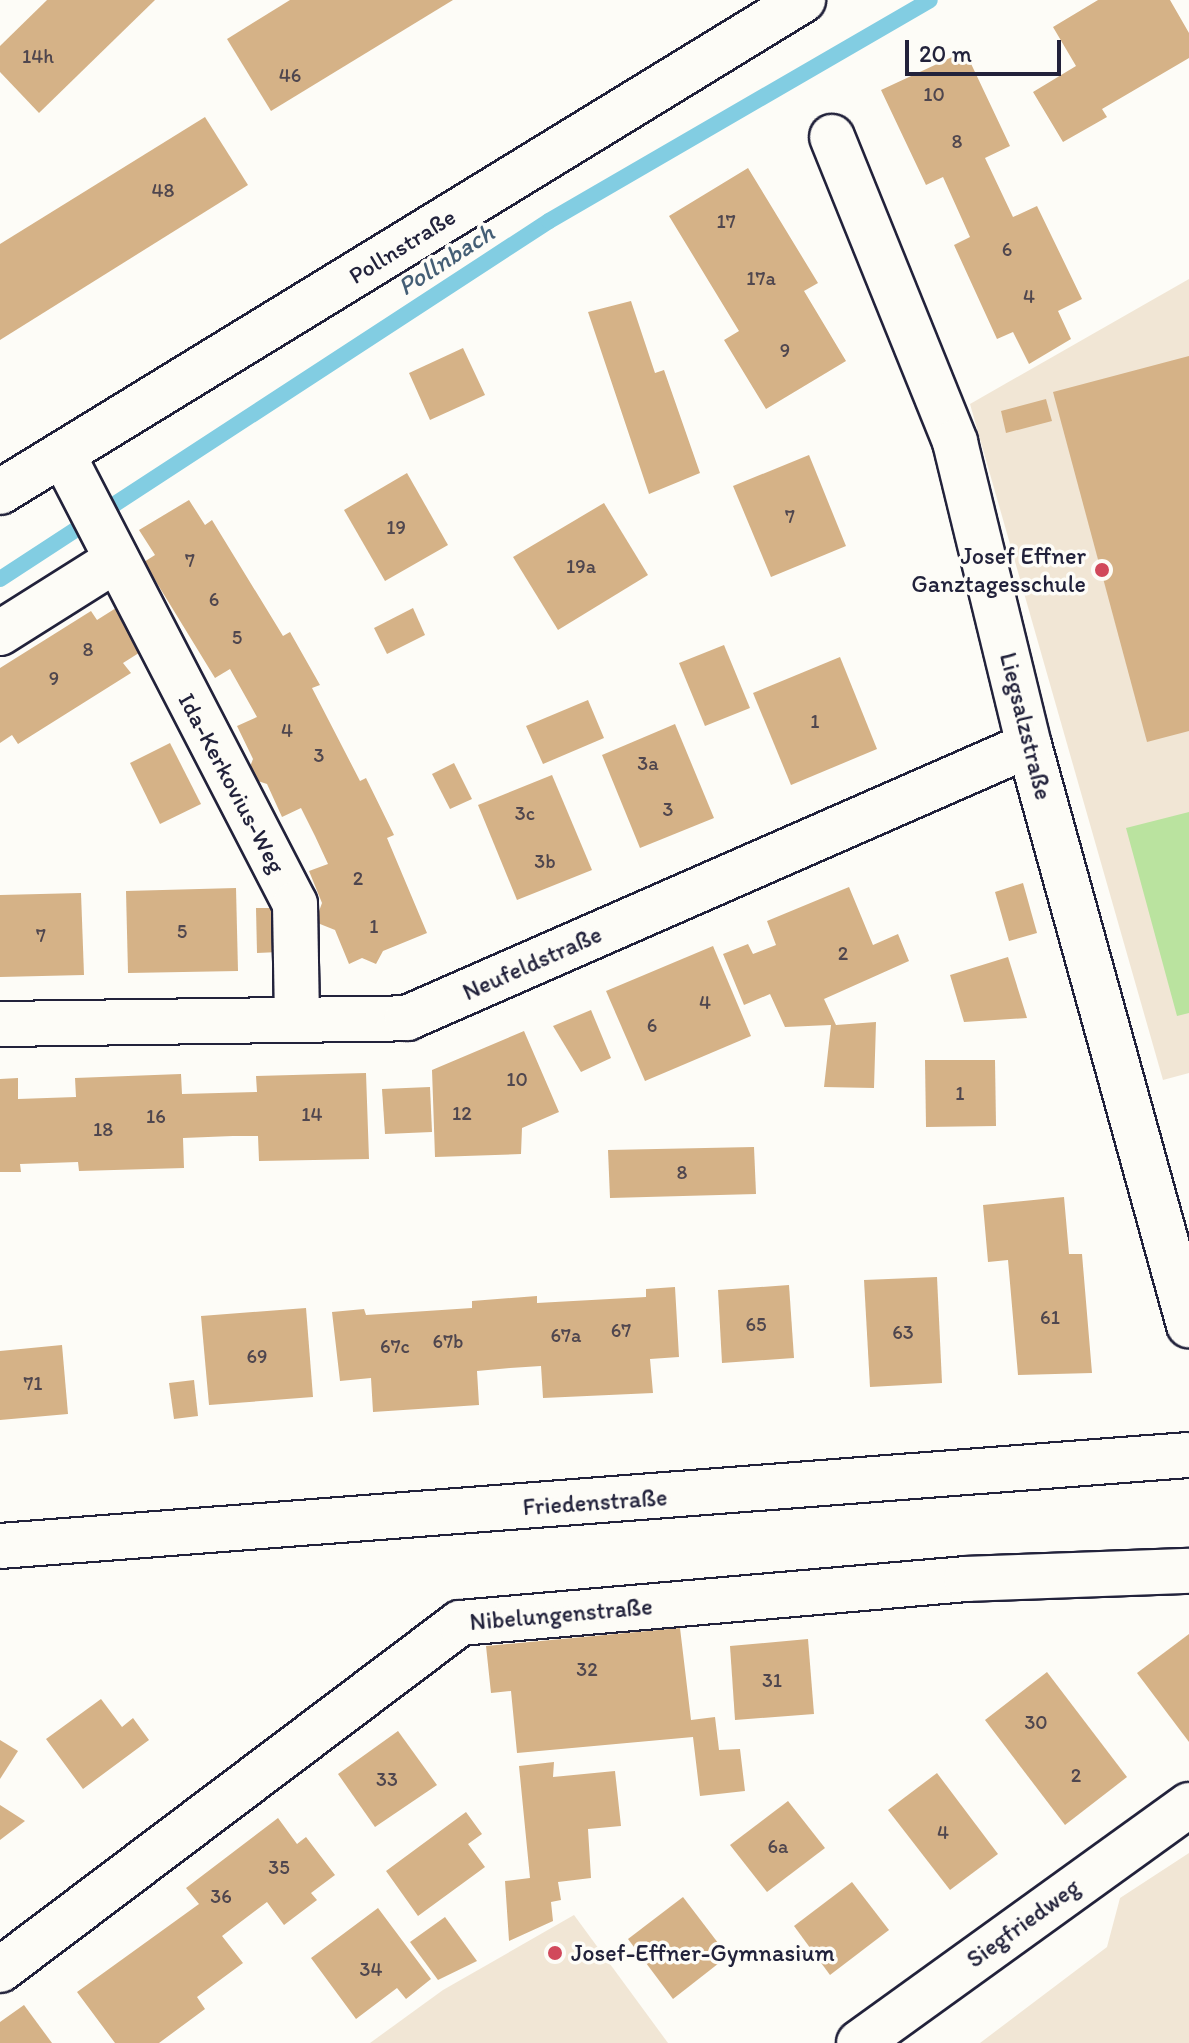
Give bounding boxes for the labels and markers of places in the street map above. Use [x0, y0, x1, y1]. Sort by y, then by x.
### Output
place label: Josef Effner Ganztagesschule [911, 542, 1086, 598]
marker: Josef Effner Ganztagesschule [1093, 561, 1111, 579]
place label: Josef-Effner-Gymnasium [571, 1939, 835, 1967]
marker: Josef-Effner-Gymnasium [546, 1944, 564, 1962]

